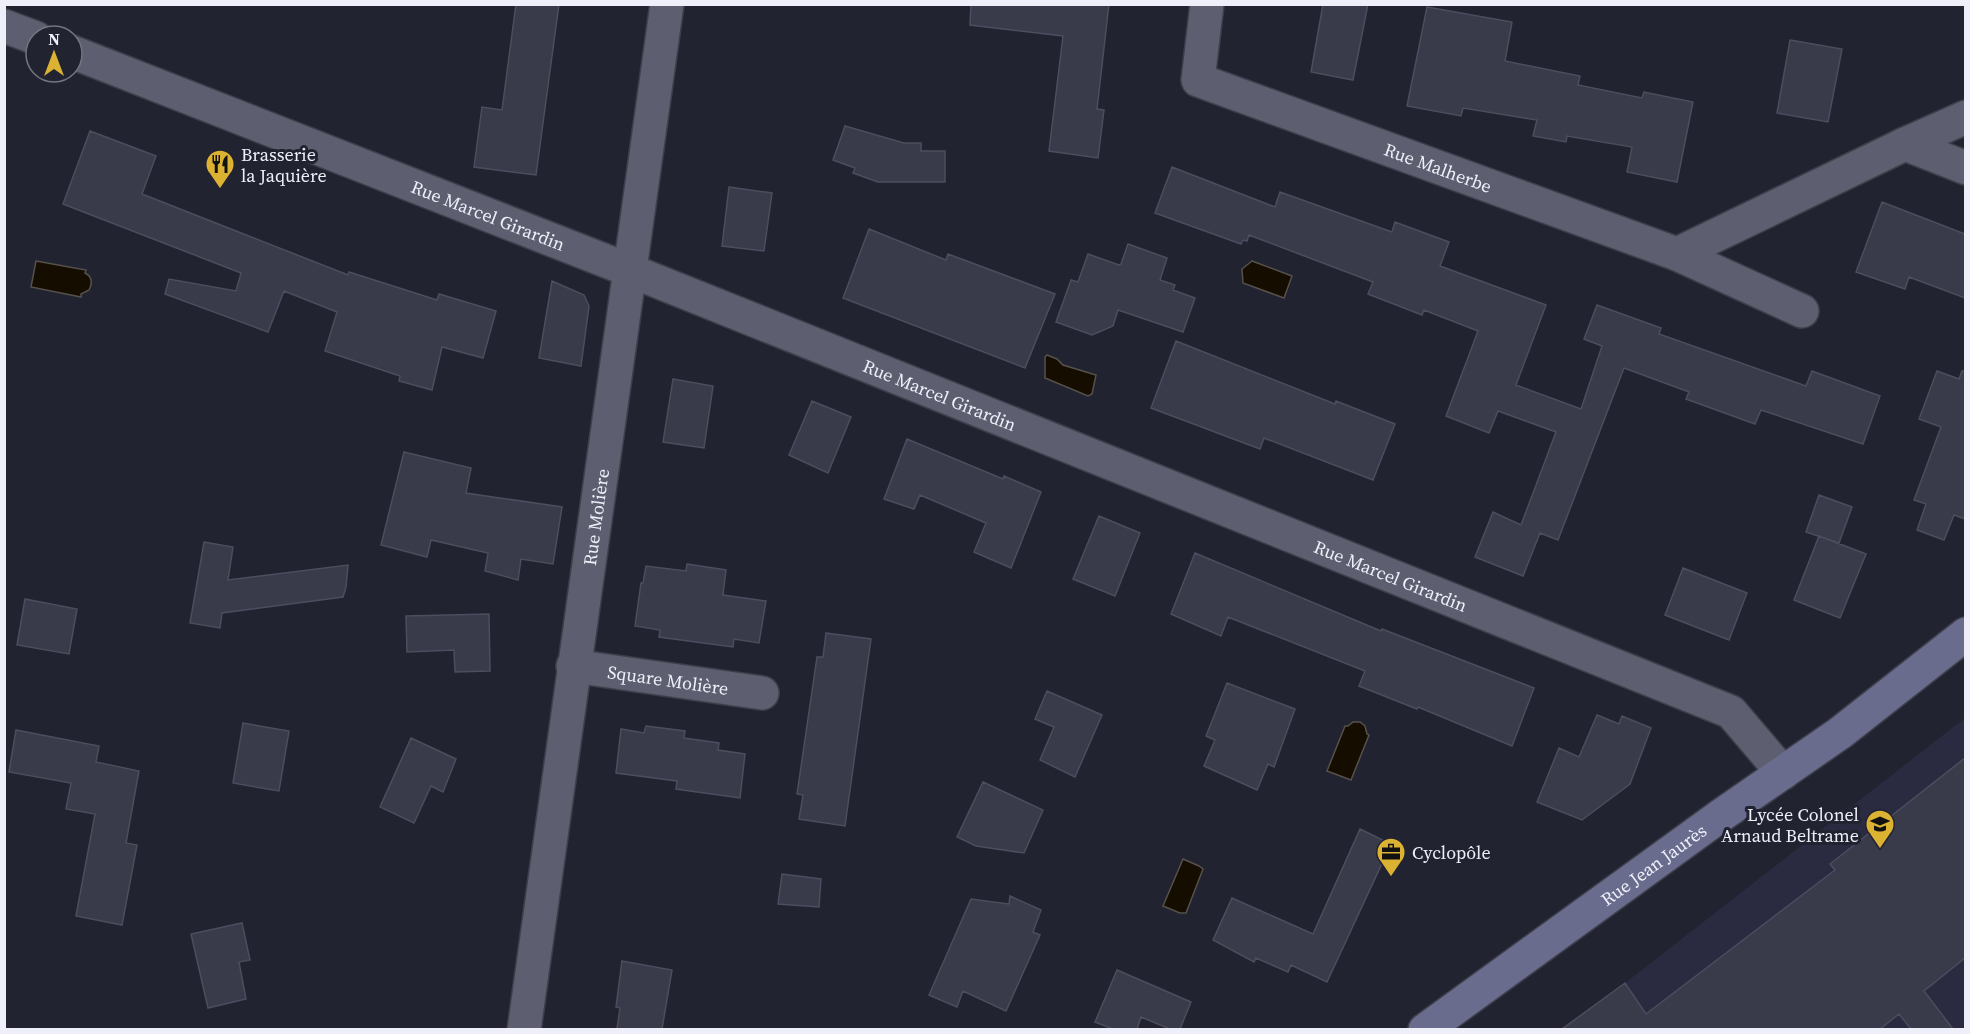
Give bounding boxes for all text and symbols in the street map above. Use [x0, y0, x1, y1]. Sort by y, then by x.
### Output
north arrow [24, 24, 84, 84]
text: N [48, 28, 60, 50]
street label: Rue Malherbe [1381, 136, 1495, 198]
place label: Brasserie la Jaquière [241, 142, 327, 188]
restaurant icon: Brasserie la Jaquière [204, 148, 236, 190]
street label: Rue Marcel Girardin [408, 174, 569, 256]
street label: Rue Marcel Girardin [859, 353, 1020, 437]
street label: Rue Molière [576, 467, 615, 567]
street label: Rue Marcel Girardin [1311, 534, 1471, 618]
street label: Square Molière [606, 659, 730, 701]
place label: Lycée Colonel Arnaud Beltrame [1721, 802, 1859, 848]
school or university icon: Lycée Colonel Arnaud Beltrame [1864, 808, 1896, 850]
street label: Rue Jean Jaurès [1595, 817, 1711, 911]
office icon: Cyclopôle [1375, 836, 1407, 878]
place label: Cyclopôle [1412, 840, 1491, 865]

